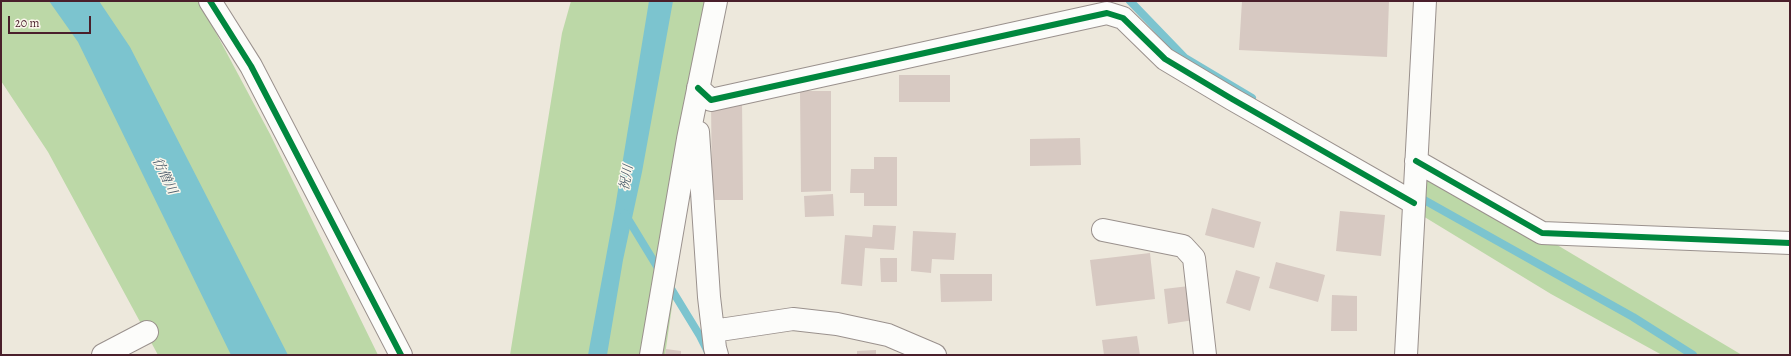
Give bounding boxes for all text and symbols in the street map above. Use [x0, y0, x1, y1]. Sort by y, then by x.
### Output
scale bar [10, 8, 93, 34]
text: 20 m [15, 15, 39, 31]
water label: 彷僧川 [148, 155, 180, 197]
water label: 祝川 [617, 164, 637, 192]

